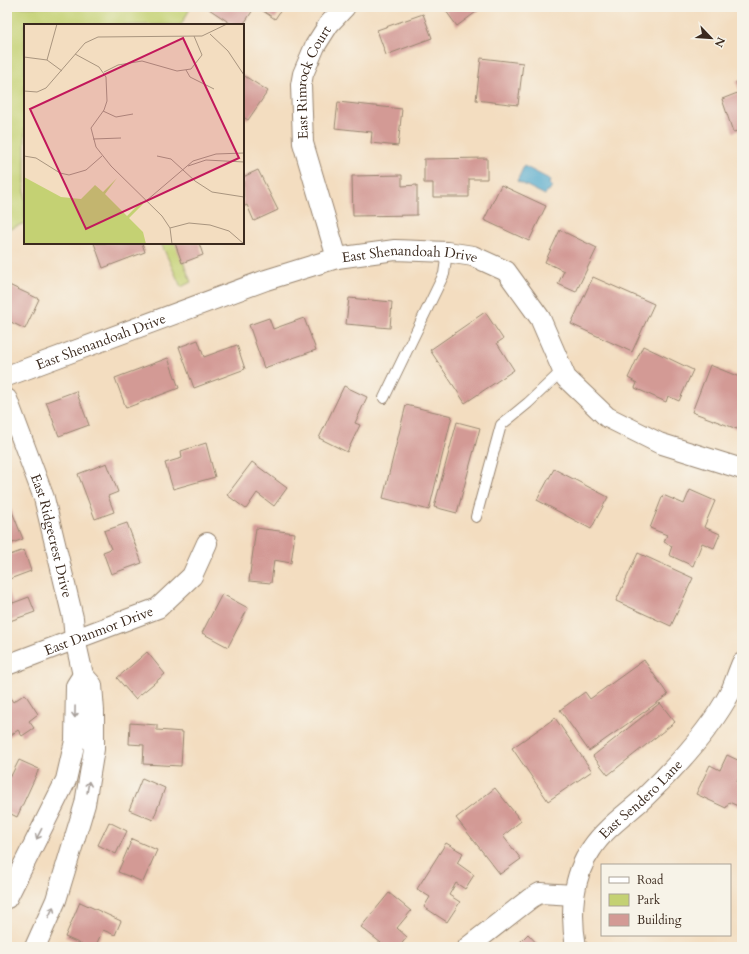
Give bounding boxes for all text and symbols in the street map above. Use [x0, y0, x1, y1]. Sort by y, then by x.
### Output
north arrow [691, 18, 731, 58]
street label: East Rimrock Court [291, 21, 336, 140]
inset map [24, 24, 244, 244]
text: N [711, 35, 728, 50]
street label: East Shenandoah Drive [341, 240, 482, 267]
street label: East Shenandoah Drive [33, 309, 168, 374]
street label: East Ridgecrest Drive [26, 471, 77, 599]
street label: East Danmor Drive [41, 601, 156, 660]
one-way arrow [71, 705, 79, 718]
street label: East Sendero Lane [594, 755, 686, 843]
one-way arrow [84, 781, 92, 794]
one-way arrow [35, 828, 42, 840]
legend [601, 864, 731, 936]
text: Road [637, 872, 664, 888]
text: Park [637, 892, 661, 908]
one-way arrow [48, 906, 55, 918]
text: Building [637, 912, 682, 928]

